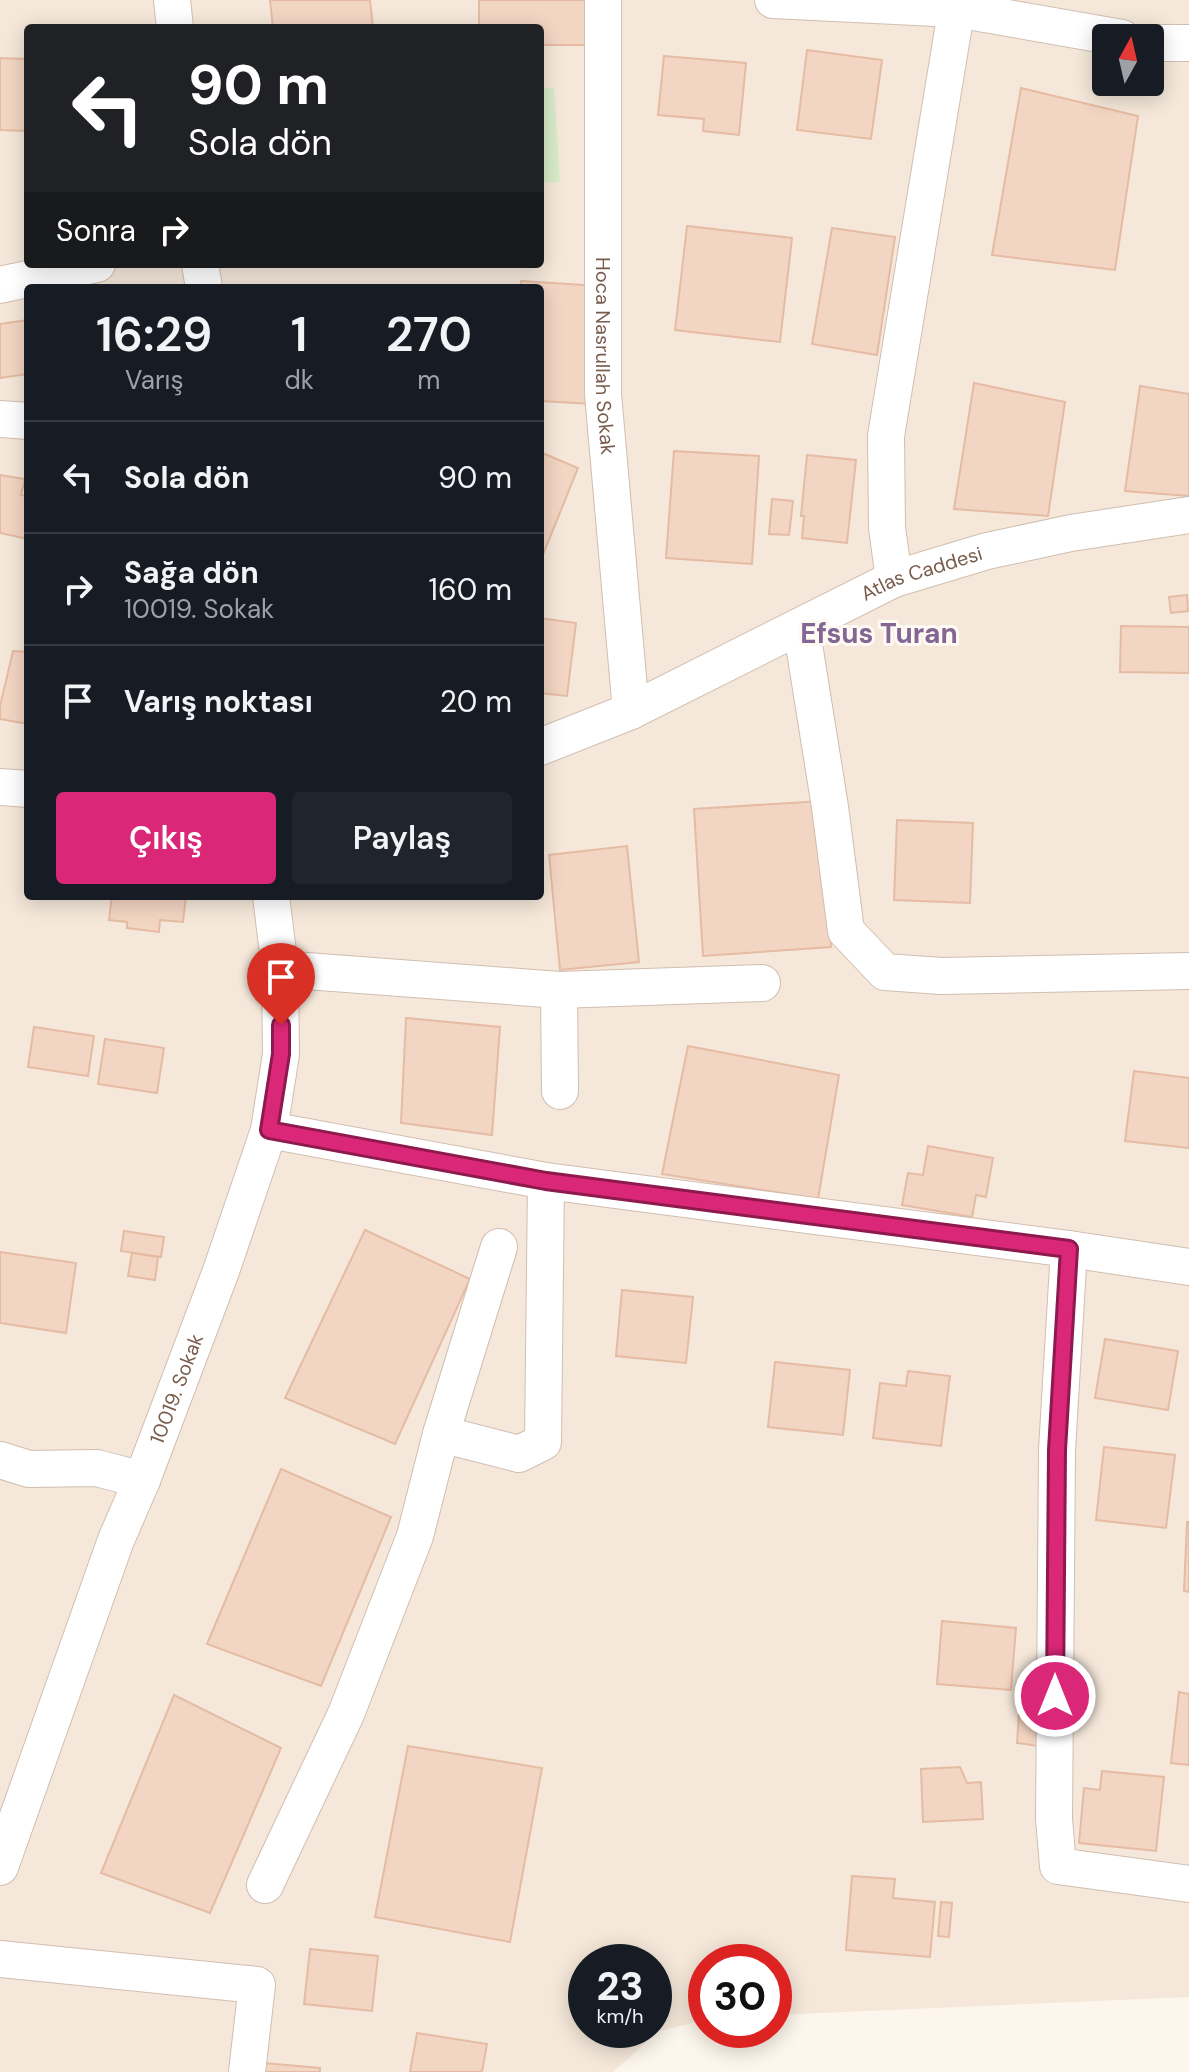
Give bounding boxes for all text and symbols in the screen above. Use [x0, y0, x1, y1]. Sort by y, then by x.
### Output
north arrow [1092, 24, 1164, 96]
map controls [1092, 24, 1164, 96]
text: 90 m [188, 48, 329, 121]
icon: left [56, 56, 160, 160]
text: Sola dön [188, 119, 332, 166]
icon: right [152, 208, 196, 252]
text: Sonra [56, 211, 136, 250]
street label: Hoca Nasrullah Sokak [590, 257, 621, 456]
text: 16:29 [96, 303, 212, 366]
text: 1 [291, 303, 307, 366]
text: 270 [386, 303, 472, 366]
text: Varış [125, 363, 183, 397]
text: dk [284, 363, 314, 397]
text: m [417, 363, 440, 397]
icon: left [56, 455, 100, 499]
text: Sola dön [124, 458, 250, 497]
text: 90 m [438, 458, 512, 497]
street label: Atlas Caddesi [856, 540, 985, 607]
text: Sağa dön [124, 553, 259, 592]
icon: right [56, 567, 100, 611]
text: 160 m [429, 570, 512, 609]
text: 10019. Sokak [124, 592, 274, 626]
district label: Efsus Turan [800, 615, 958, 652]
icon: arrive [56, 679, 100, 723]
text: Varış noktası [124, 682, 313, 721]
text: 20 m [440, 682, 512, 721]
button: Çıkış [56, 792, 276, 884]
button: Paylaş [292, 792, 512, 884]
pin [247, 943, 315, 1025]
icon: arrive [259, 955, 303, 999]
street label: 10019. Sokak [144, 1330, 209, 1447]
position arrow [1013, 1654, 1097, 1738]
speed limit sign: 30 [688, 1944, 792, 2048]
text: 23 [596, 1960, 644, 2012]
text: km/h [596, 2003, 644, 2029]

